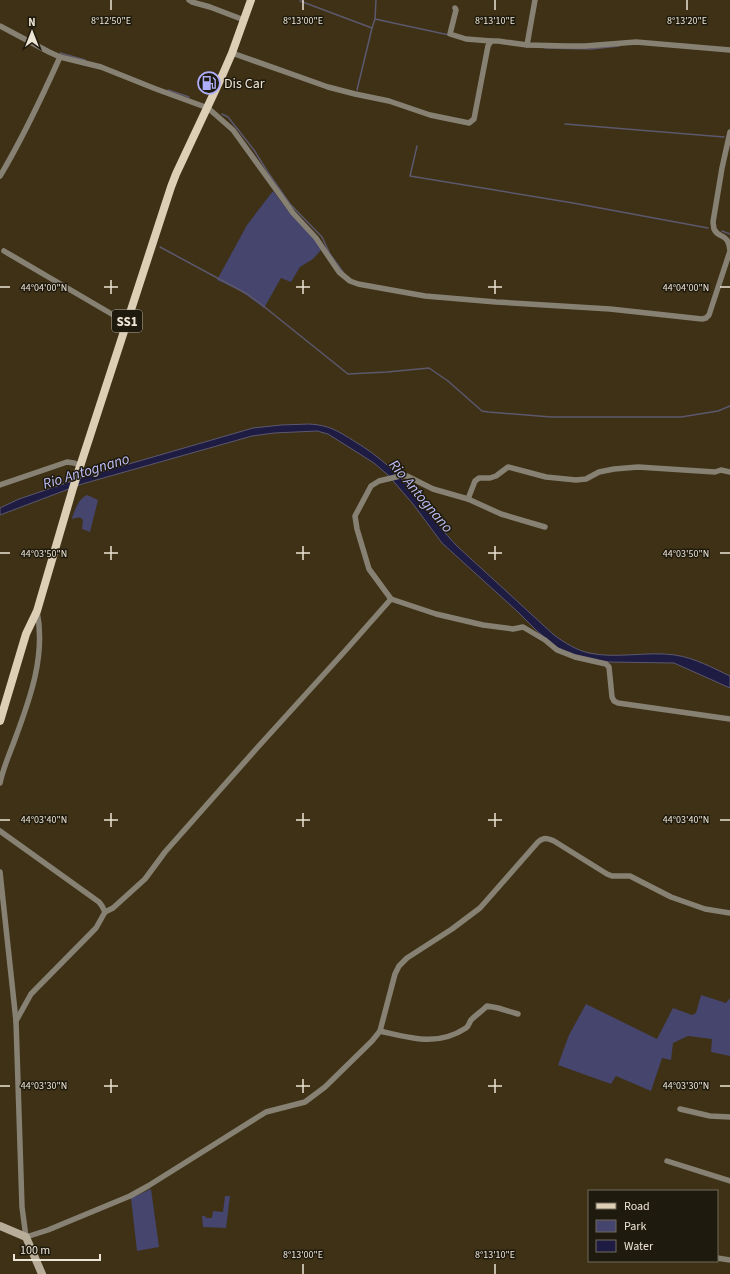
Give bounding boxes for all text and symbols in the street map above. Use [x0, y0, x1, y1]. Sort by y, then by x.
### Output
north arrow [12, 12, 52, 52]
text: 8°12'50"E [91, 14, 131, 28]
text: 8°13'00"E [283, 14, 323, 28]
text: 8°13'10"E [475, 14, 515, 28]
text: 8°13'20"E [667, 14, 707, 28]
text: N [28, 15, 36, 30]
fuel station icon: Dis Car [196, 70, 222, 96]
place label: Dis Car [224, 74, 265, 94]
text: 44°04'00"N [21, 281, 67, 295]
text: 44°04'00"N [663, 281, 709, 295]
road number: SS1 [112, 310, 142, 332]
water label: Rio Antognano [40, 448, 133, 495]
water label: Rio Antognano [384, 455, 458, 538]
text: 44°03'50"N [21, 547, 67, 561]
text: 44°03'50"N [663, 547, 709, 561]
text: 44°03'40"N [21, 813, 67, 827]
text: 44°03'40"N [663, 813, 709, 827]
text: 44°03'30"N [21, 1079, 67, 1093]
text: 44°03'30"N [663, 1079, 709, 1093]
legend [588, 1190, 718, 1262]
text: Road [624, 1198, 650, 1215]
text: Park [624, 1218, 646, 1235]
scale bar [14, 1236, 100, 1262]
text: Water [624, 1238, 654, 1255]
text: 100 m [20, 1242, 50, 1259]
text: 8°13'00"E [283, 1248, 323, 1262]
text: 8°13'10"E [475, 1248, 515, 1262]

